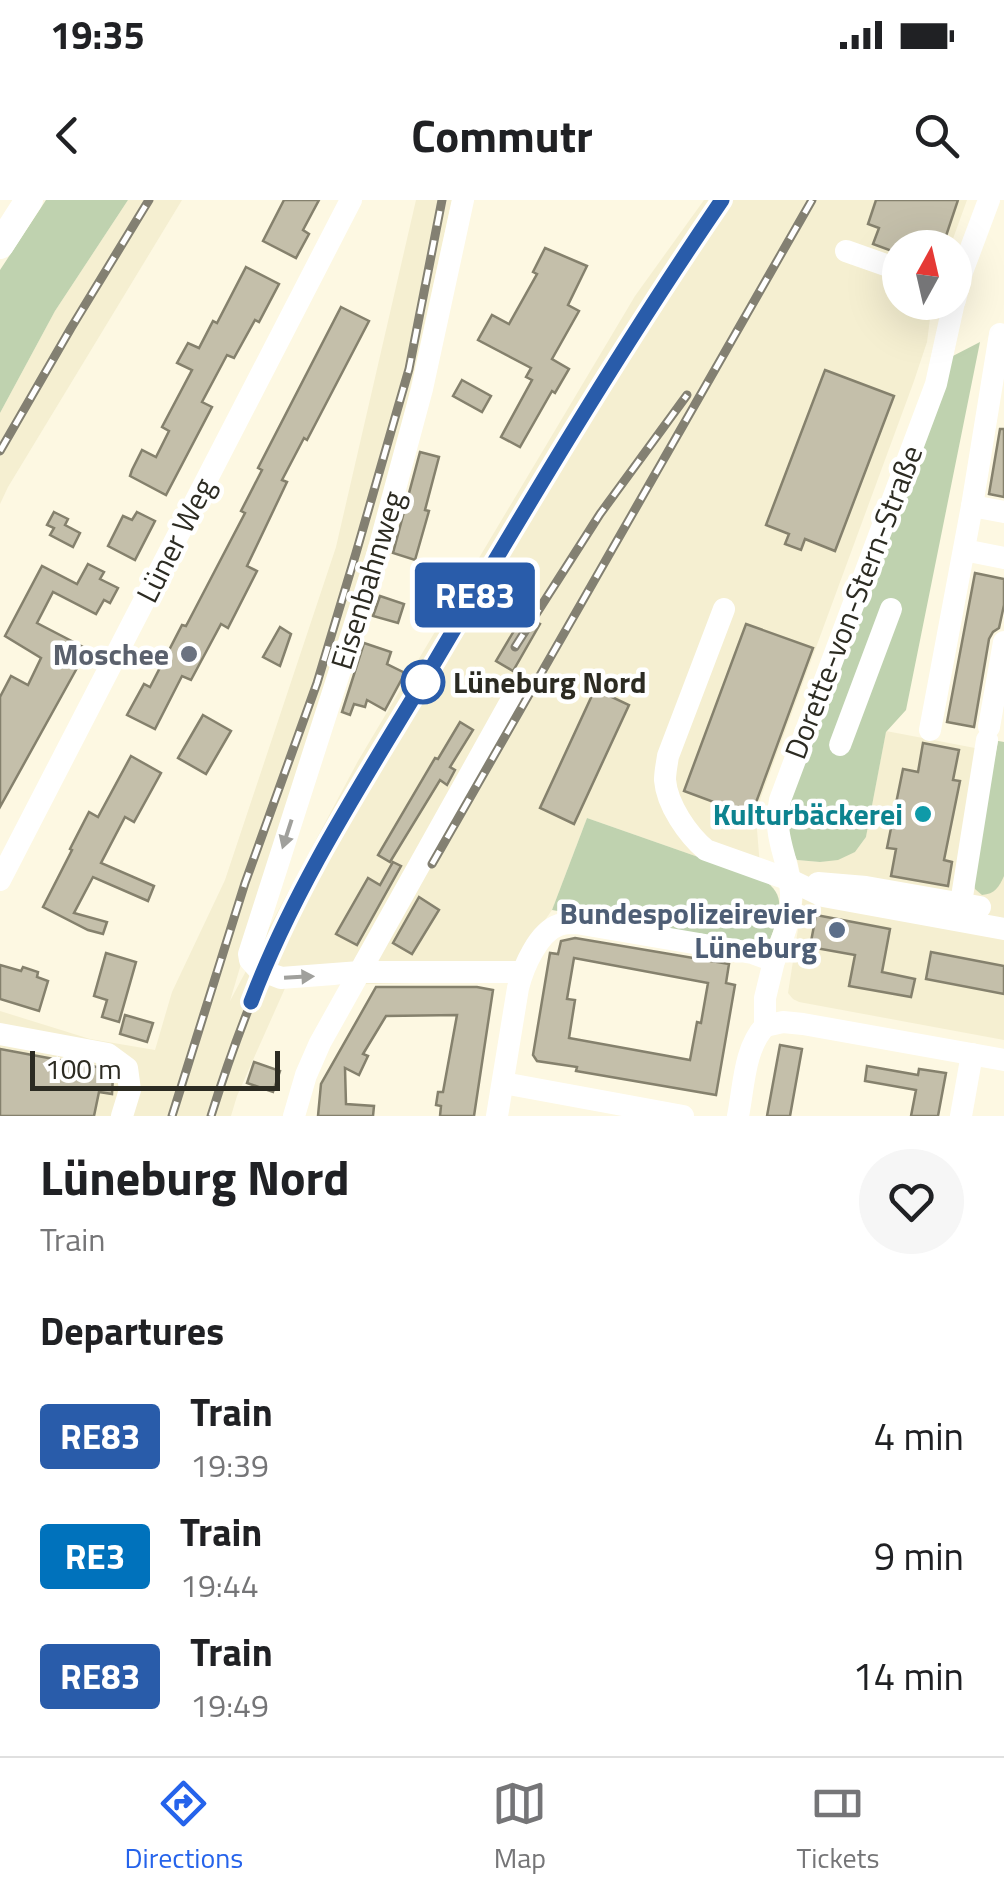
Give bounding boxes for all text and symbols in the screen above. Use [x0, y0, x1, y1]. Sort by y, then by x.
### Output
text: 19:35 [50, 6, 145, 64]
text: Commutr [411, 101, 593, 169]
icon: back [40, 108, 95, 163]
icon: search [909, 108, 964, 163]
north arrow [882, 230, 972, 320]
map controls [882, 230, 972, 320]
street label: Dorette-von-Stern-Straße [772, 439, 934, 765]
street label: Lüner Weg [124, 469, 226, 611]
street label: Eisenbahnweg [318, 485, 416, 675]
line badge: RE83 [405, 562, 545, 628]
text: RE83 [435, 568, 515, 622]
place label: Moschee [53, 631, 169, 677]
marker: Moschee [178, 643, 200, 665]
place label: Lüneburg Nord [453, 659, 647, 705]
marker: Lüneburg Nord [402, 661, 444, 703]
place label: Kulturbäckerei [713, 791, 903, 837]
marker: Kulturbäckerei [912, 803, 934, 825]
one-way arrow [279, 819, 294, 849]
place label: Bundespolizeirevier Lüneburg [559, 890, 817, 970]
marker: Bundespolizeirevier Lüneburg [826, 919, 848, 941]
one-way arrow [283, 969, 315, 985]
scale bar [30, 1046, 280, 1090]
text: 100 m [45, 1047, 122, 1090]
text: Lüneburg Nord [40, 1141, 350, 1214]
button: heart [859, 1149, 964, 1254]
text: Train [40, 1215, 105, 1263]
text: Departures [40, 1302, 224, 1360]
text: Train [190, 1383, 273, 1441]
text: 4 min [874, 1407, 964, 1465]
text: RE83 [60, 1409, 140, 1463]
text: 19:39 [190, 1441, 269, 1489]
text: Train [180, 1503, 262, 1561]
text: 9 min [874, 1527, 964, 1585]
text: RE3 [65, 1529, 125, 1583]
text: 19:44 [180, 1561, 259, 1609]
text: Train [190, 1623, 273, 1681]
text: 14 min [853, 1647, 964, 1705]
text: RE83 [60, 1649, 140, 1703]
text: 19:49 [190, 1681, 269, 1729]
tab: Directions [125, 1776, 243, 1879]
tab: Map [492, 1776, 547, 1879]
tab: Tickets [796, 1776, 879, 1879]

